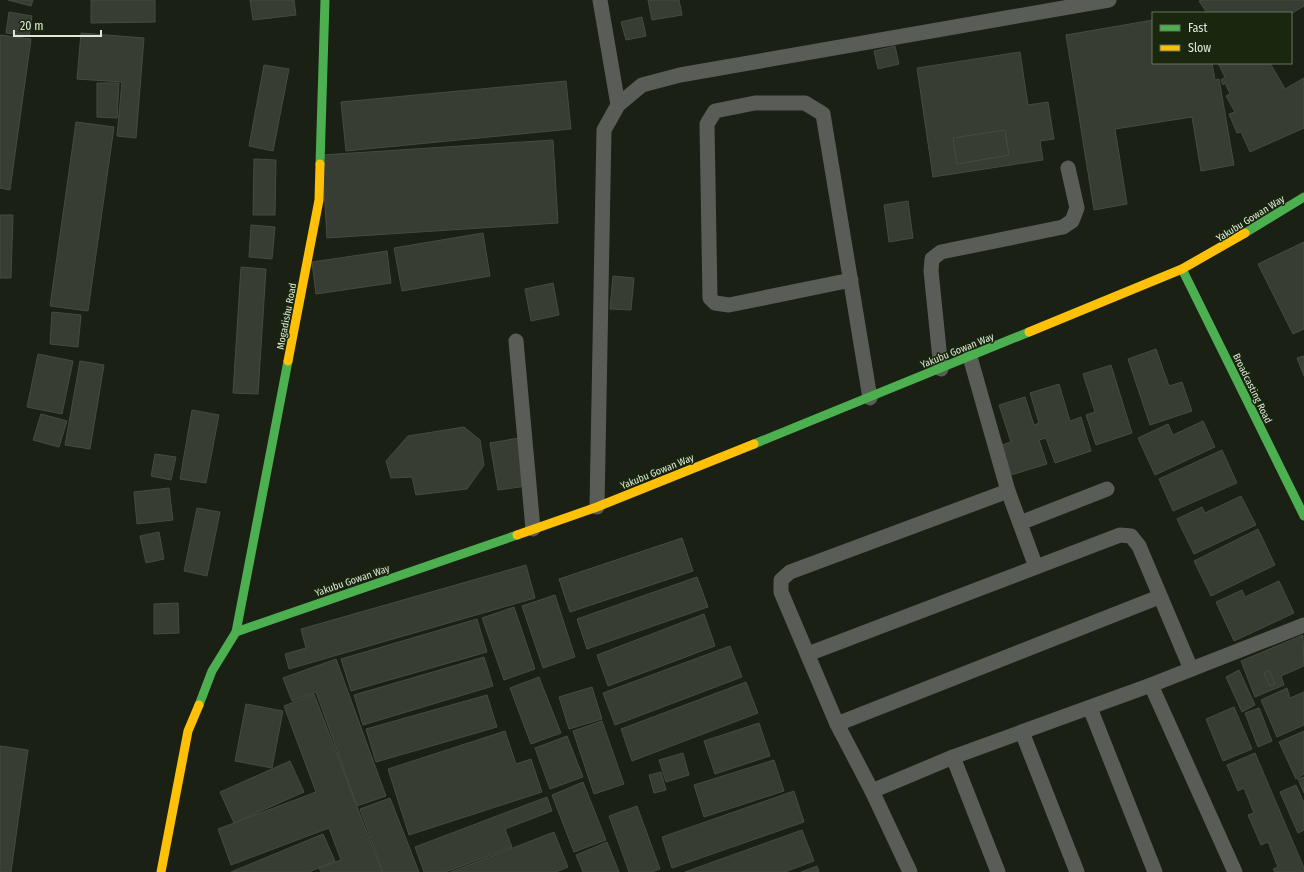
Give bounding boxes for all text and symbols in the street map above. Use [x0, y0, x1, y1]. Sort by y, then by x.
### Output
scale bar [14, 12, 101, 38]
legend [1152, 12, 1292, 64]
text: 20 m [20, 19, 44, 33]
text: Fast [1188, 21, 1207, 35]
text: Slow [1188, 41, 1211, 55]
street label: Yakubu Gowan Way [1214, 193, 1287, 245]
street label: Mogadishu Road [275, 282, 299, 350]
street label: Yakubu Gowan Way [919, 331, 996, 371]
street label: Broadcasting Road [1230, 352, 1274, 425]
street label: Yakubu Gowan Way [619, 452, 696, 492]
street label: Yakubu Gowan Way [313, 562, 392, 599]

